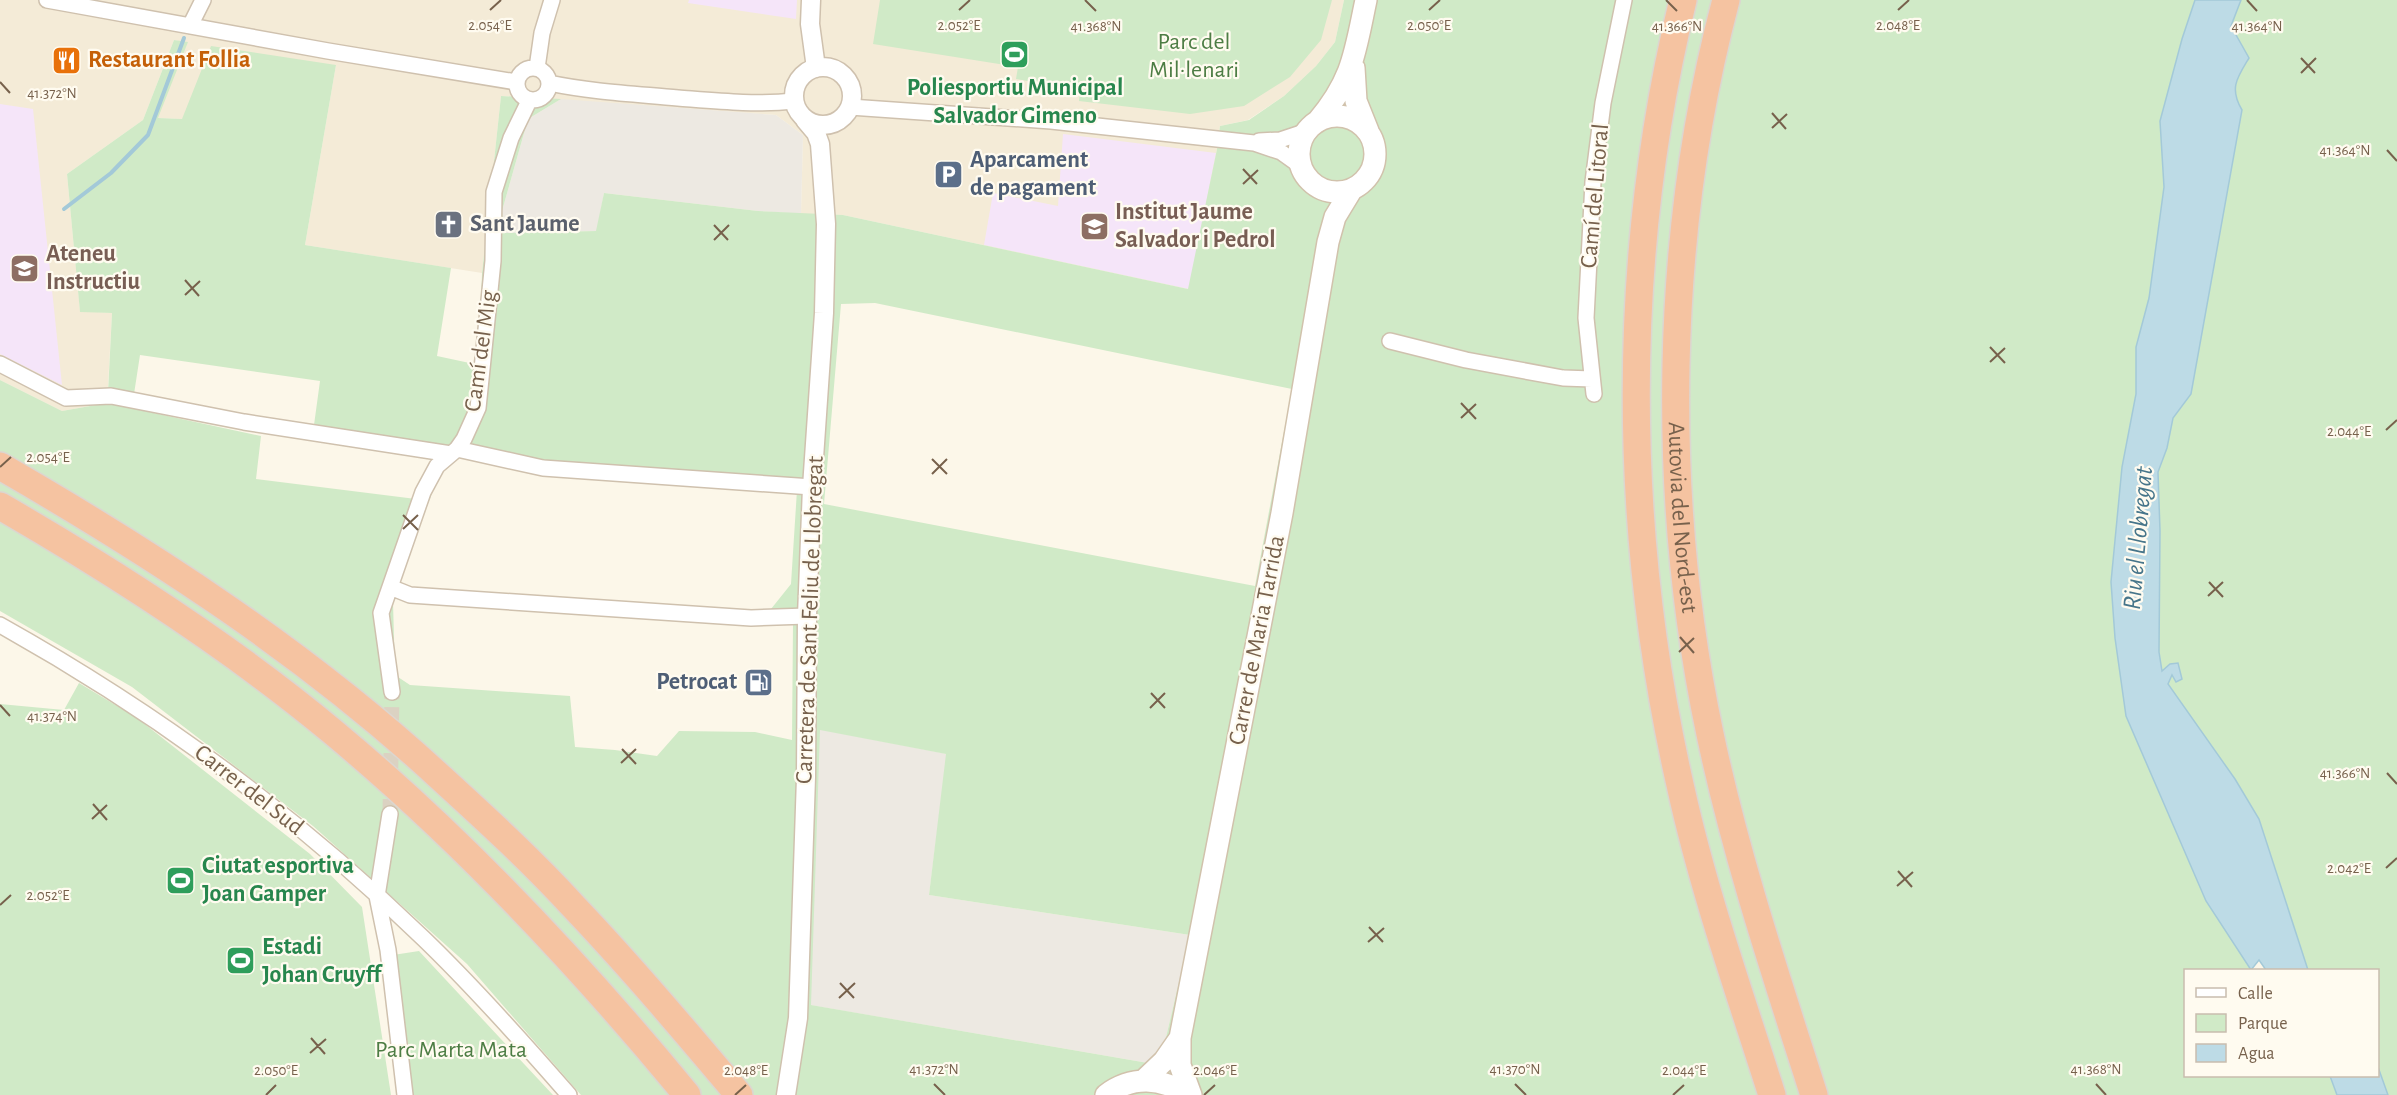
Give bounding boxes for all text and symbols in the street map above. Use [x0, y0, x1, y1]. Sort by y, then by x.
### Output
text: 2.054°E [468, 18, 512, 33]
text: 2.052°E [938, 18, 980, 33]
text: 2.050°E [1407, 18, 1451, 33]
text: 2.048°E [1876, 18, 1920, 33]
text: 41.368°N [1071, 19, 1121, 34]
text: 41.366°N [1652, 19, 1702, 34]
text: 41.364°N [2232, 19, 2282, 34]
park label: Parc del Mil·lenari [1149, 30, 1239, 82]
sports icon: Poliesportiu Municipal Salvador Gimeno [999, 39, 1031, 71]
restaurant icon: Restaurant Follia [51, 44, 83, 76]
place label: Restaurant Follia [88, 48, 251, 72]
place label: Poliesportiu Municipal Salvador Gimeno [907, 76, 1123, 128]
text: 41.372°N [27, 86, 77, 101]
street label: Camí del Litoral [1577, 123, 1613, 269]
text: 41.364°N [2320, 143, 2370, 158]
place label: Aparcament de pagament [970, 148, 1096, 200]
parking icon: Aparcament de pagament [933, 158, 965, 190]
place label: Institut Jaume Salvador i Pedrol [1115, 200, 1276, 252]
church icon: Sant Jaume [433, 208, 465, 240]
school or university icon: Institut Jaume Salvador i Pedrol [1078, 210, 1110, 242]
place label: Sant Jaume [470, 212, 580, 236]
place label: Ateneu Instructiu [46, 242, 141, 294]
school or university icon: Ateneu Instructiu [9, 252, 41, 284]
street label: Camí del Mig [461, 289, 501, 413]
street label: Autovia del Nord-est [1664, 422, 1701, 615]
text: 2.044°E [2327, 424, 2371, 439]
text: 2.054°E [26, 450, 70, 465]
street label: Carretera de Sant Feliu de Llobregat [792, 455, 828, 785]
water label: Riu el Llobregat [2119, 465, 2157, 611]
street label: Carrer de Maria Tarrida [1225, 533, 1289, 747]
fuel station icon: Petrocat [742, 666, 774, 698]
place label: Petrocat [656, 670, 737, 694]
text: 41.374°N [27, 709, 77, 724]
street label: Carrer del Sud [190, 740, 308, 840]
text: 41.366°N [2320, 766, 2370, 781]
place label: Ciutat esportiva Joan Gamper [202, 854, 354, 906]
text: 2.042°E [2327, 861, 2371, 876]
sports icon: Ciutat esportiva Joan Gamper [165, 864, 197, 896]
text: 2.052°E [27, 888, 69, 903]
place label: Estadi Johan Cruyff [262, 935, 383, 987]
sports icon: Estadi Johan Cruyff [225, 945, 257, 977]
legend [2184, 969, 2379, 1077]
text: Calle [2238, 985, 2273, 1003]
text: Parque [2238, 1015, 2287, 1033]
park label: Parc Marta Mata [375, 1038, 527, 1062]
text: Agua [2238, 1045, 2275, 1063]
text: 41.372°N [909, 1062, 959, 1077]
text: 41.370°N [1490, 1062, 1540, 1077]
text: 41.368°N [2071, 1062, 2121, 1077]
text: 2.050°E [254, 1063, 298, 1078]
text: 2.048°E [724, 1063, 768, 1078]
text: 2.046°E [1193, 1063, 1237, 1078]
text: 2.044°E [1662, 1063, 1706, 1078]

